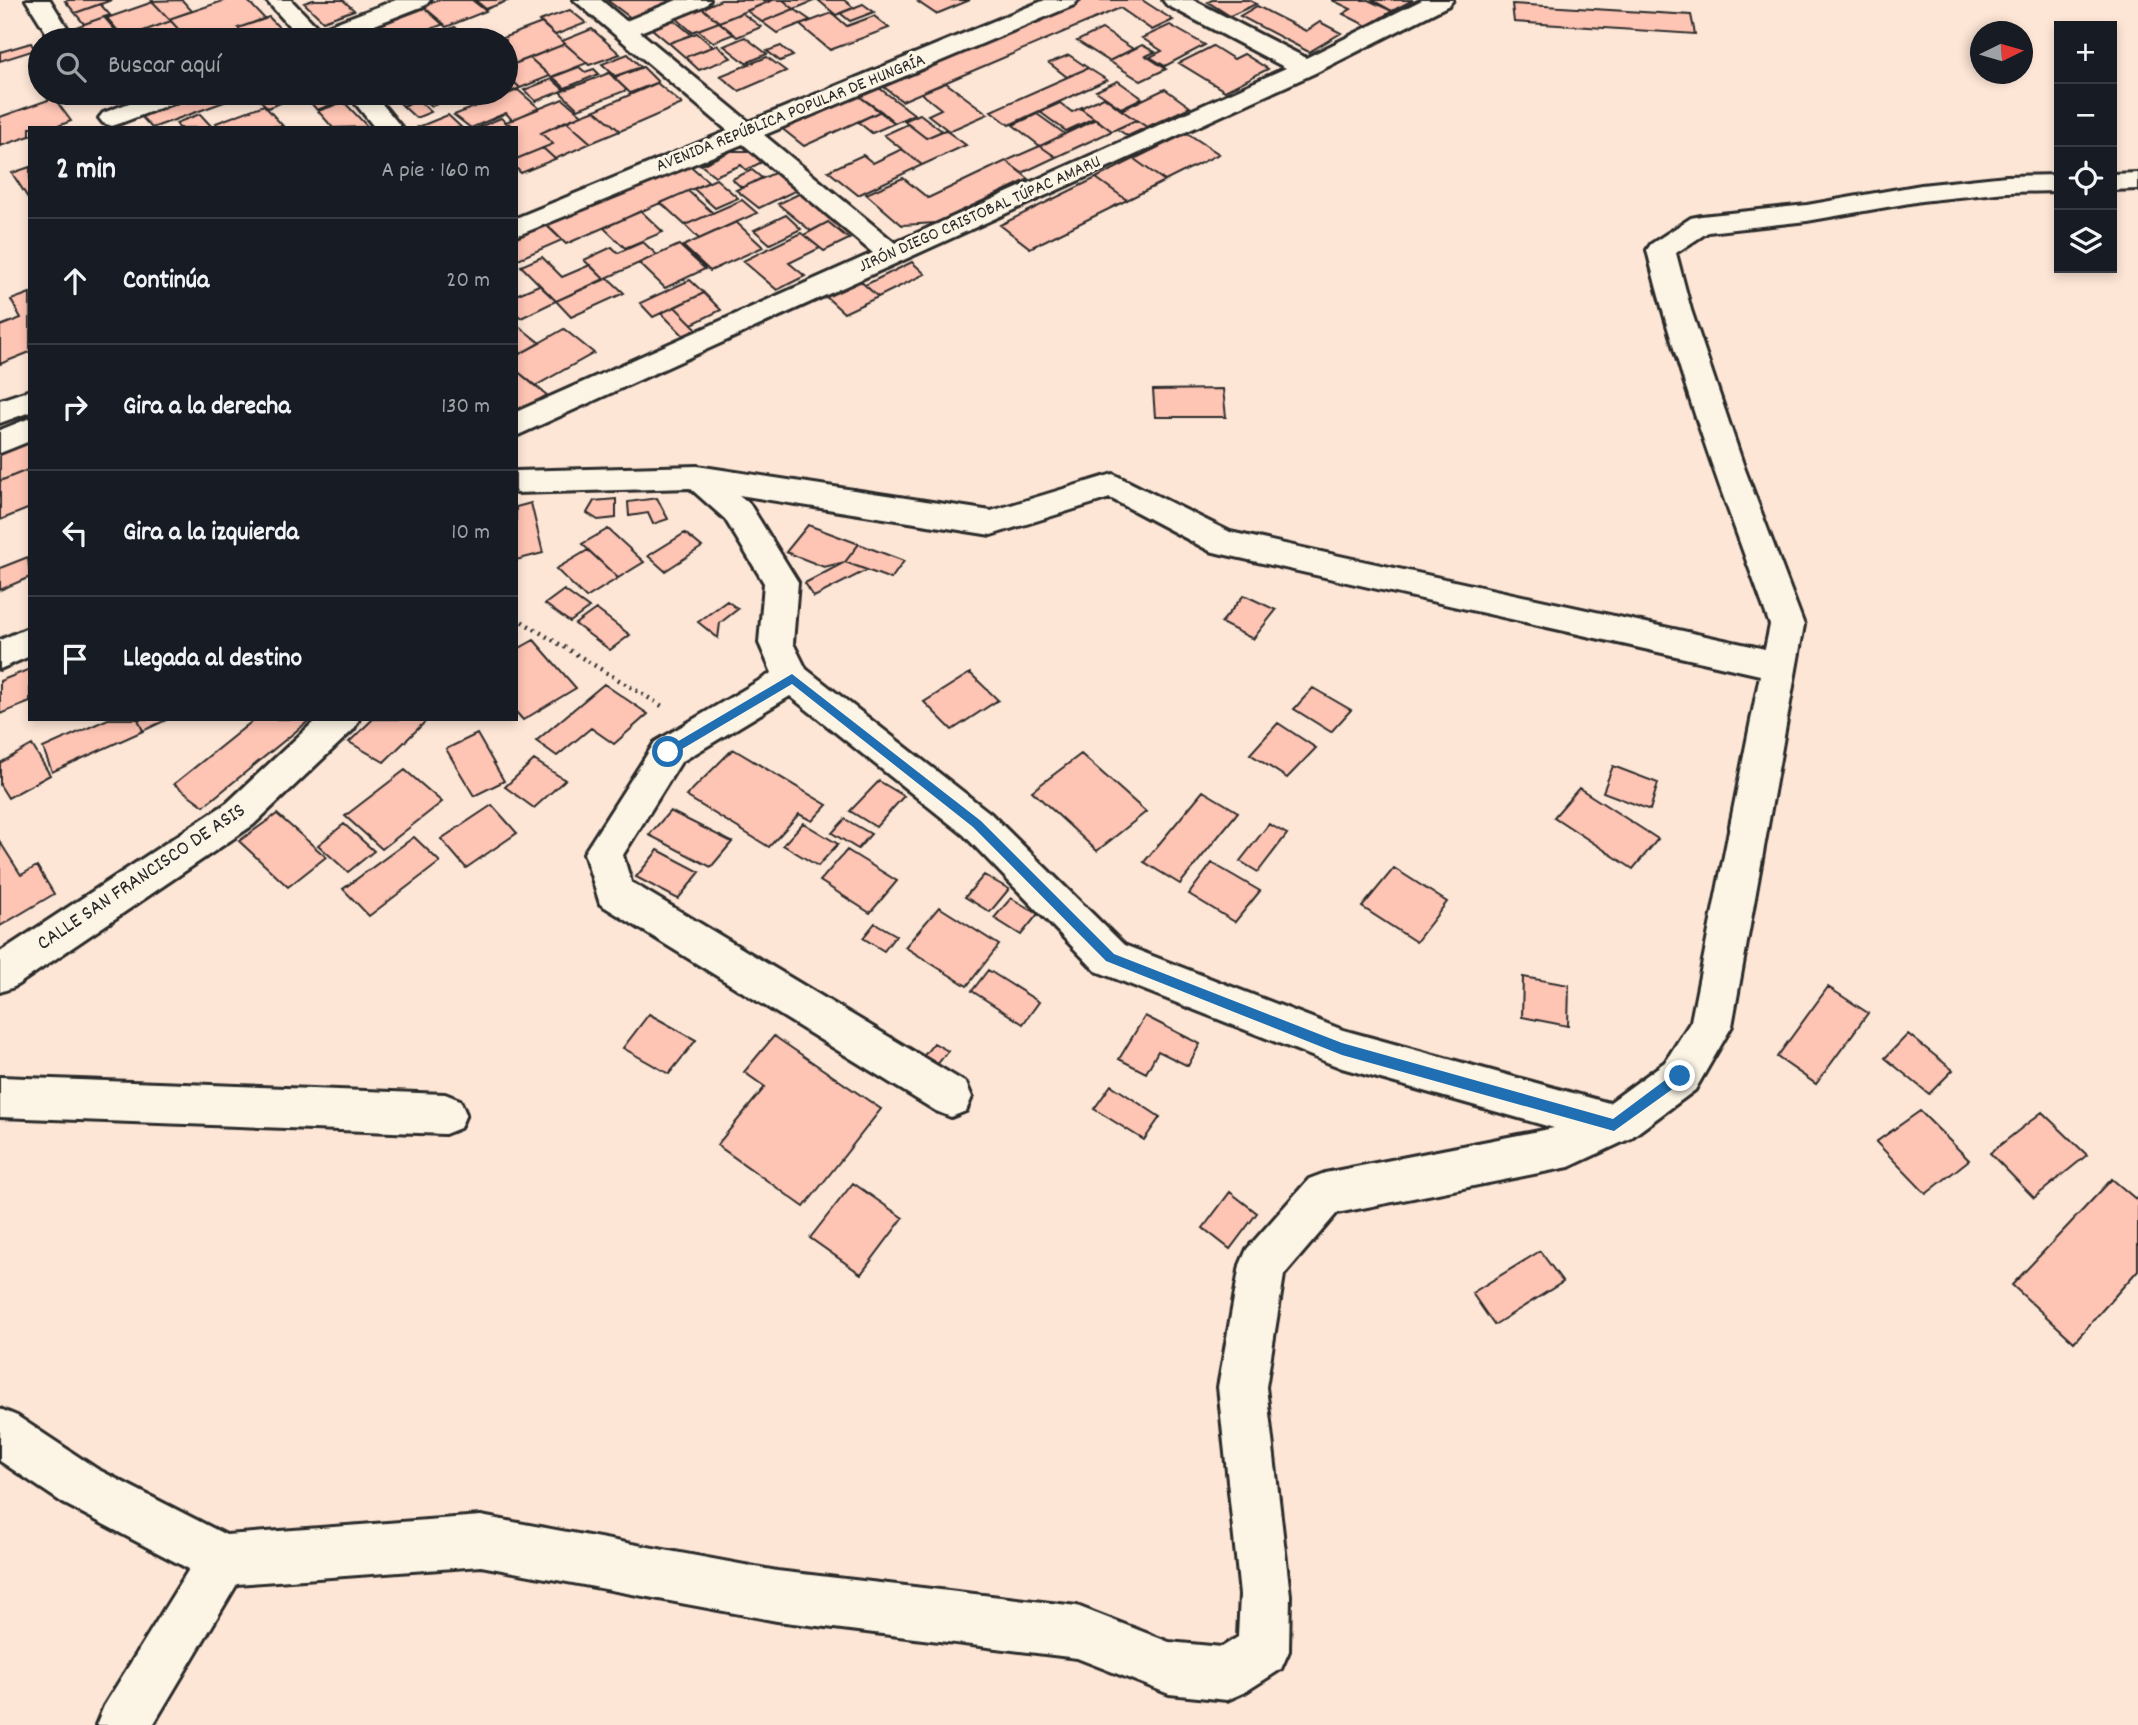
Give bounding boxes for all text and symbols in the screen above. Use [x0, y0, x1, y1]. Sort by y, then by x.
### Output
north arrow [1970, 21, 2033, 84]
map controls [2054, 21, 2117, 273]
button: + [2054, 21, 2117, 84]
search box [28, 28, 518, 105]
icon: search [52, 48, 90, 86]
text: Buscar aquí [108, 48, 220, 85]
street label: AVENIDA REPÚBLICA POPULAR DE HUNGRÍA [653, 48, 930, 180]
button: − [2054, 84, 2117, 147]
button: locate [2054, 147, 2117, 210]
text: 2 min [56, 150, 116, 193]
street label: JIRÓN DIEGO CRISTOBAL TÚPAC AMARU [855, 150, 1105, 280]
text: A pie · 160 m [382, 155, 490, 188]
button: layers [2054, 210, 2117, 273]
icon: ahead [56, 262, 94, 300]
text: Continúa [123, 263, 209, 300]
text: 20 m [446, 265, 490, 298]
icon: right [56, 388, 94, 426]
text: Gira a la derecha [123, 389, 290, 426]
text: 130 m [441, 391, 490, 424]
icon: left [56, 514, 94, 552]
text: Gira a la izquierda [123, 515, 299, 552]
text: 10 m [451, 517, 490, 550]
icon: arrive [56, 640, 94, 678]
text: Llegada al destino [123, 641, 302, 678]
route start [652, 736, 683, 767]
street label: CALLE SAN FRANCISCO DE ASIS [32, 797, 252, 959]
route end [1664, 1060, 1695, 1091]

